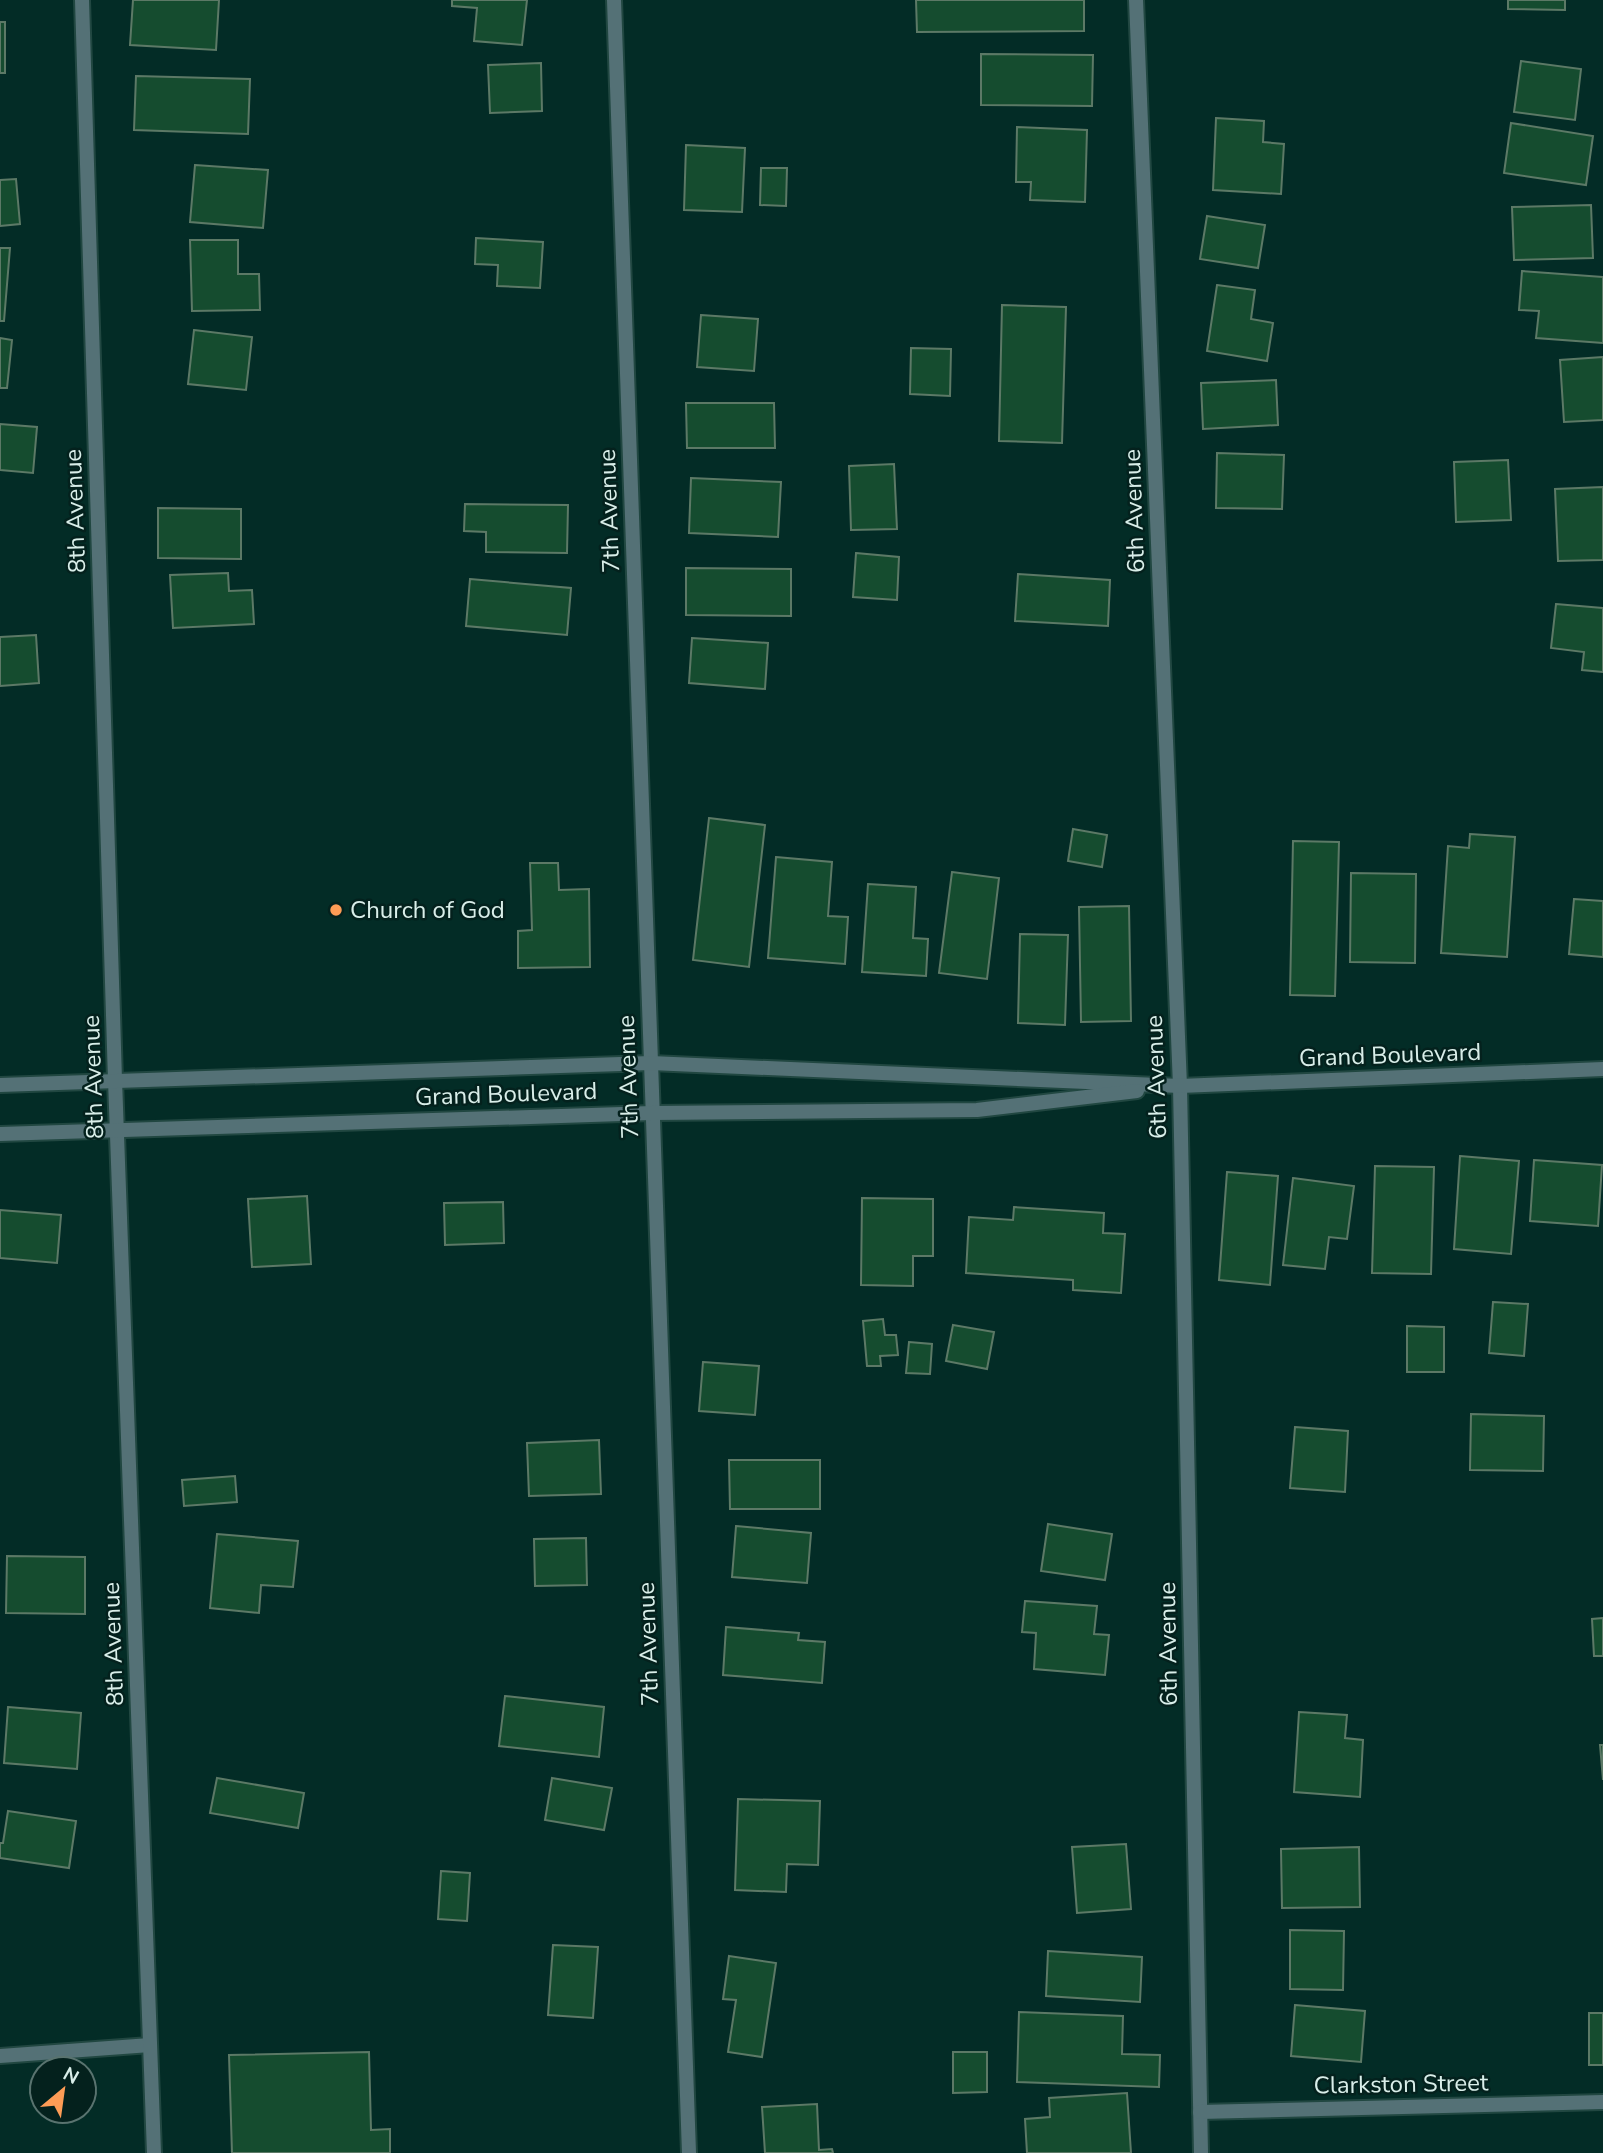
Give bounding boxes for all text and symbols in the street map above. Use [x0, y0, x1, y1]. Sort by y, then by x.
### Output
street label: 8th Avenue [57, 448, 93, 574]
street label: 7th Avenue [591, 448, 627, 574]
street label: 6th Avenue [1116, 448, 1152, 574]
place label: Church of God [350, 894, 505, 926]
marker: Church of God [328, 902, 344, 918]
street label: 8th Avenue [75, 1014, 111, 1140]
street label: 7th Avenue [610, 1014, 646, 1140]
street label: 6th Avenue [1138, 1014, 1174, 1140]
street label: Grand Boulevard [1298, 1036, 1482, 1074]
street label: Grand Boulevard [414, 1075, 598, 1113]
street label: 8th Avenue [95, 1581, 131, 1707]
street label: 7th Avenue [630, 1581, 666, 1707]
street label: 6th Avenue [1151, 1582, 1185, 1706]
north arrow [28, 2055, 98, 2125]
text: N [58, 2061, 83, 2091]
street label: Clarkston Street [1313, 2066, 1489, 2102]

